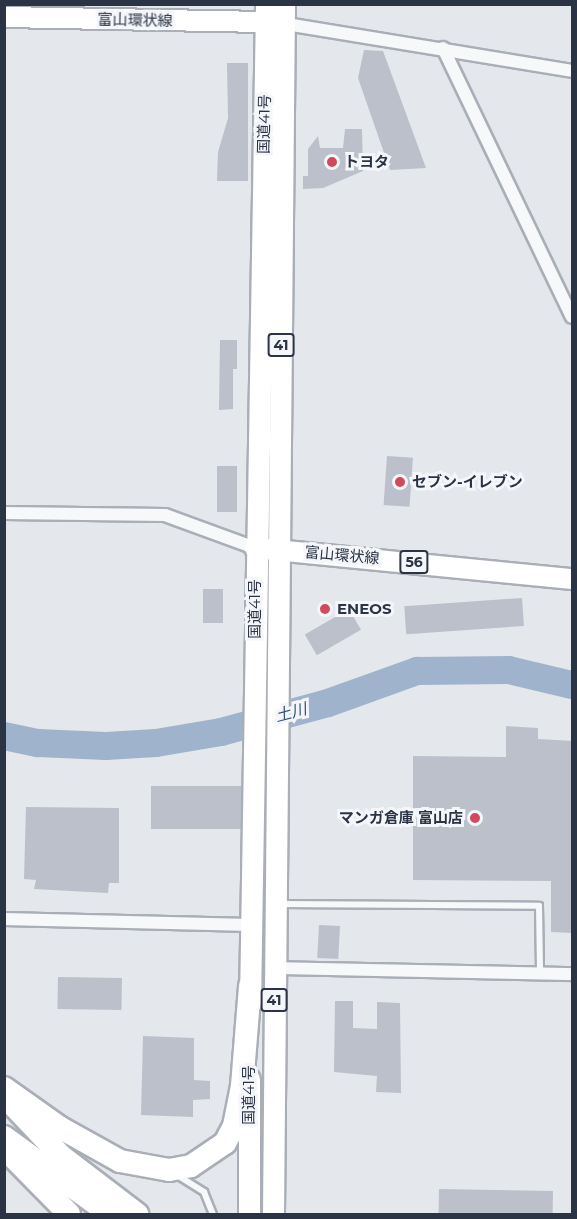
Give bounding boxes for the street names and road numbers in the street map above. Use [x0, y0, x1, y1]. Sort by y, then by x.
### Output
street label: 富山環状線 [97, 10, 173, 30]
street label: 国道41号 [254, 94, 274, 154]
road number: 41 [268, 334, 294, 356]
street label: 富山環状線 [304, 543, 380, 567]
road number: 56 [399, 551, 429, 573]
street label: 国道41号 [246, 579, 264, 639]
road number: 41 [260, 989, 288, 1011]
street label: 国道41号 [240, 1065, 258, 1125]

